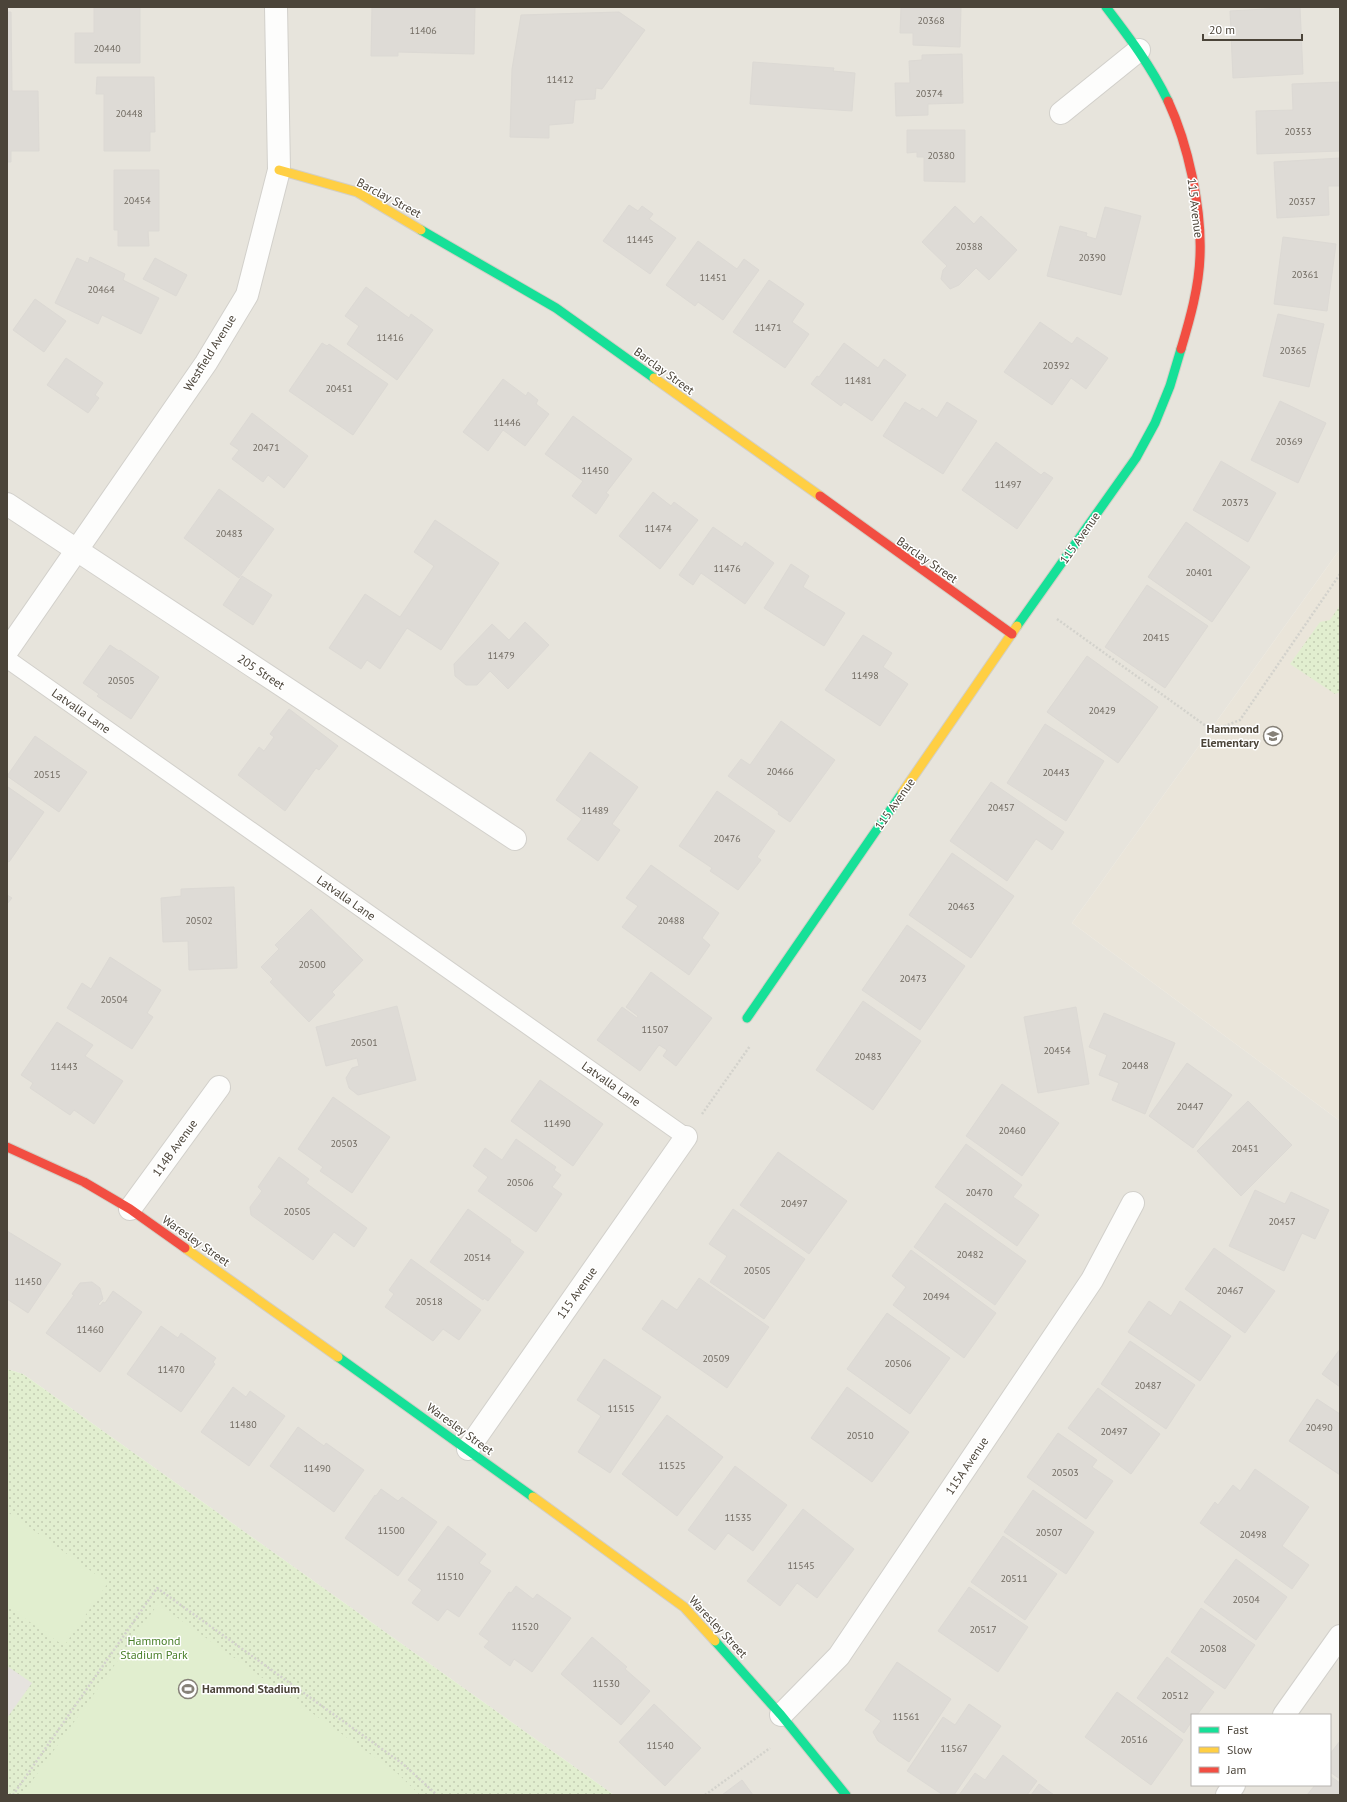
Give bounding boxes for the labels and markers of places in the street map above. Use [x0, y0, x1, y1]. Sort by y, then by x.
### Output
place label: Hammond Elementary [1201, 721, 1259, 750]
school or university icon: Hammond Elementary [1262, 725, 1284, 747]
sports icon: Hammond Stadium [177, 1678, 199, 1700]
place label: Hammond Stadium [202, 1681, 300, 1696]

